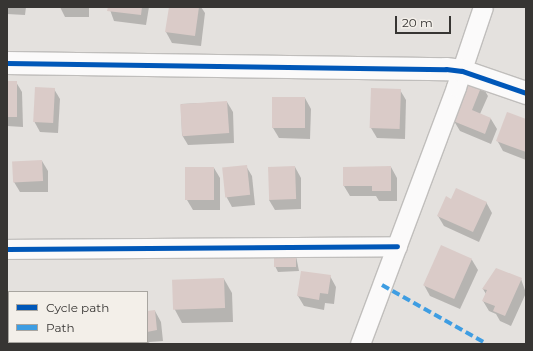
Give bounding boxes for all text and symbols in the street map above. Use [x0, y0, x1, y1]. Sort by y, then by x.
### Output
scale bar [397, 8, 453, 34]
text: 20 m [402, 15, 433, 30]
legend [8, 291, 148, 343]
text: Cycle path [46, 300, 109, 315]
text: Path [46, 320, 75, 335]

